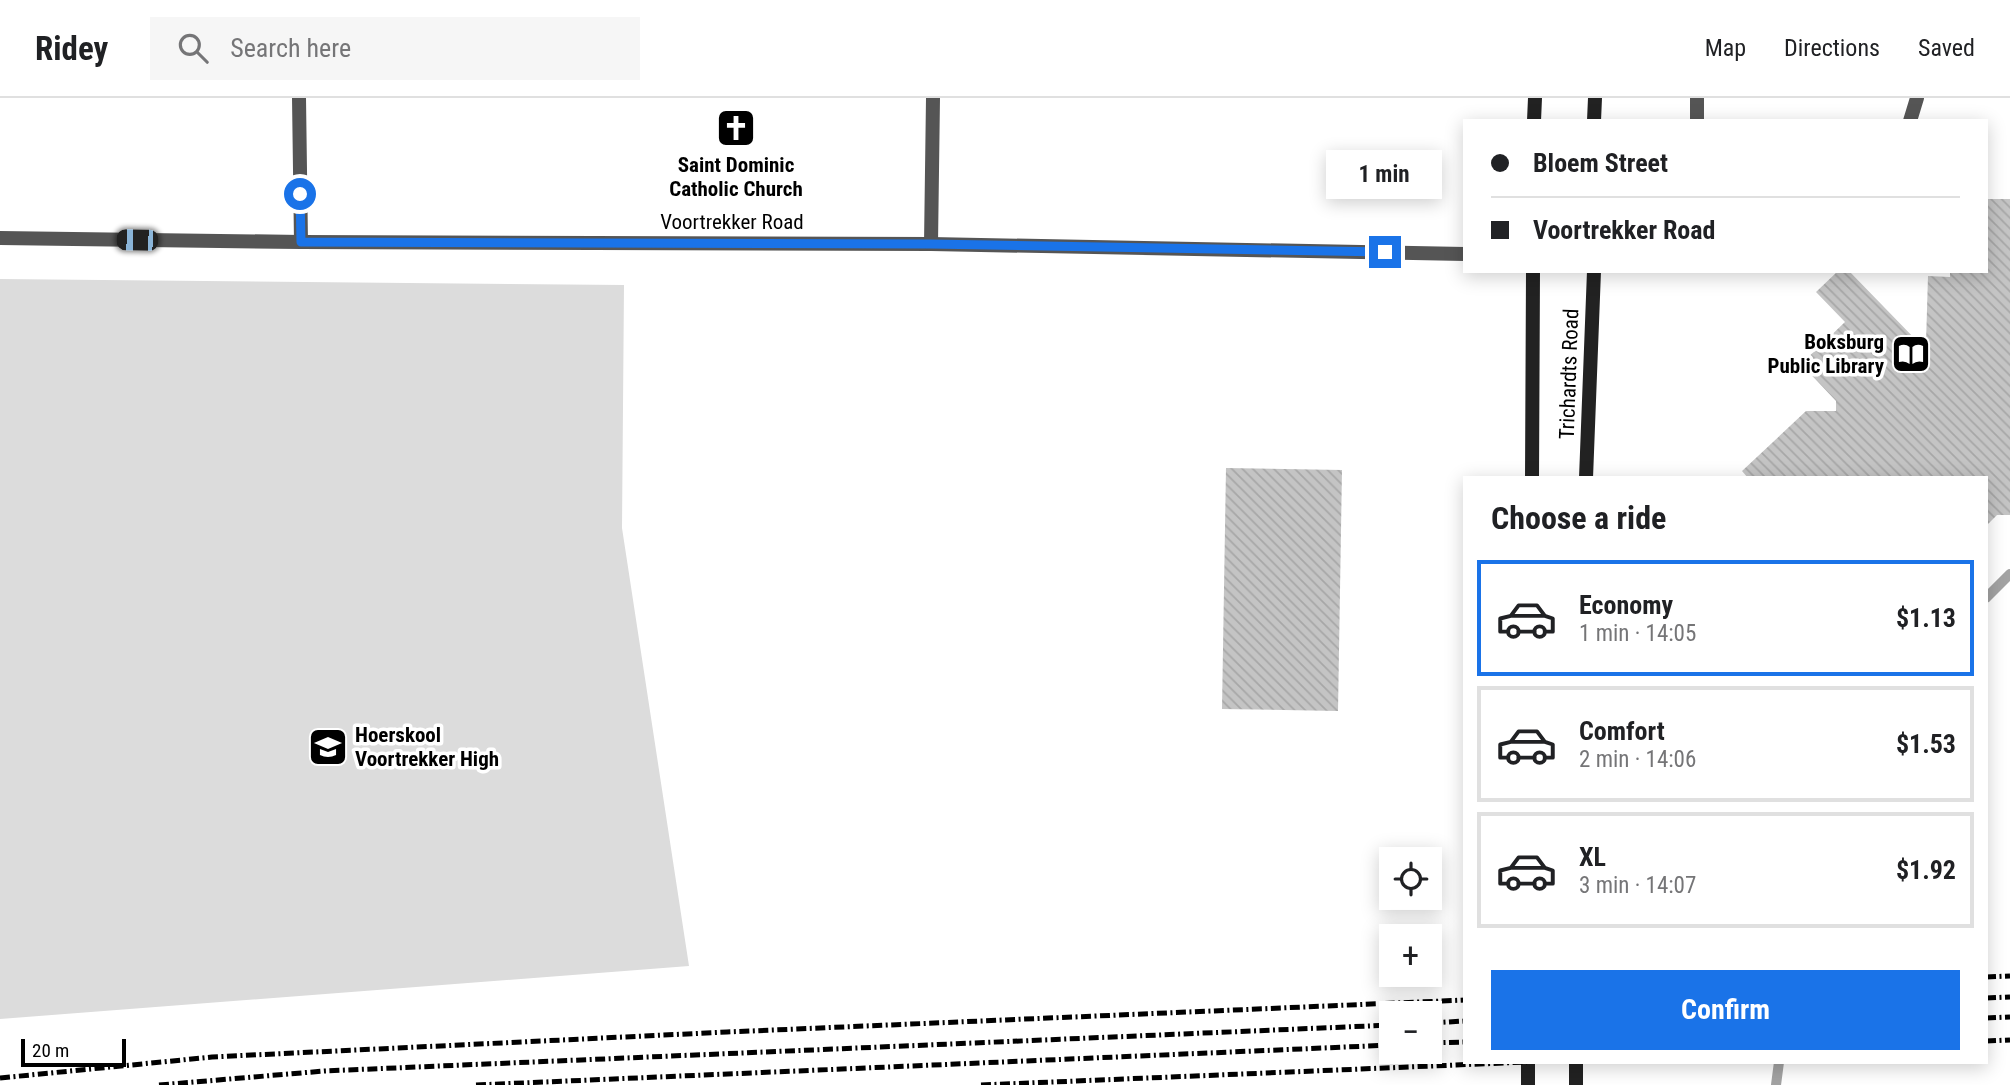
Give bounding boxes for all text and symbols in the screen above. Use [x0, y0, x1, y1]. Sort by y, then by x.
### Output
search box [150, 17, 640, 80]
text: Ridey [35, 29, 108, 68]
icon: search [174, 29, 212, 67]
text: Search here [230, 33, 351, 63]
text: Map [1705, 34, 1746, 62]
text: Directions [1784, 34, 1880, 62]
text: Saved [1918, 34, 1975, 62]
church icon: Saint Dominic Catholic Church [715, 107, 757, 149]
text: Bloem Street [1533, 148, 1668, 178]
callout: 1 min [1327, 150, 1443, 200]
place label: Saint Dominic Catholic Church [669, 153, 803, 201]
text: 1 min [1358, 161, 1410, 188]
route start [284, 178, 316, 210]
street label: Voortrekker Road [660, 210, 804, 234]
text: Voortrekker Road [1533, 215, 1715, 245]
car [116, 229, 159, 251]
route end [1369, 236, 1401, 268]
street label: Trichardts Road [1555, 308, 1583, 440]
place label: Boksburg Public Library [1767, 330, 1885, 378]
library icon: Boksburg Public Library [1890, 333, 1932, 375]
text: Choose a ride [1491, 499, 1666, 537]
icon: car [1495, 587, 1558, 650]
text: Economy [1579, 590, 1673, 620]
text: $1.13 [1896, 603, 1956, 633]
text: 1 min · 14:05 [1579, 620, 1696, 647]
icon: car [1495, 713, 1558, 776]
text: Comfort [1579, 716, 1665, 746]
place label: Hoerskool Voortrekker High [355, 723, 499, 771]
school or university icon: Hoerskool Voortrekker High [307, 726, 349, 768]
text: $1.53 [1896, 729, 1956, 759]
text: 2 min · 14:06 [1579, 746, 1696, 773]
icon: car [1495, 839, 1558, 902]
text: XL [1579, 842, 1606, 872]
map controls [1379, 847, 1442, 1064]
button: locate [1379, 847, 1442, 910]
text: $1.92 [1896, 855, 1956, 885]
text: 3 min · 14:07 [1579, 872, 1696, 899]
button: + [1379, 924, 1442, 987]
button: Confirm [1491, 970, 1960, 1050]
button: − [1379, 1001, 1442, 1064]
scale bar [21, 1036, 126, 1068]
text: 20 m [32, 1039, 69, 1062]

